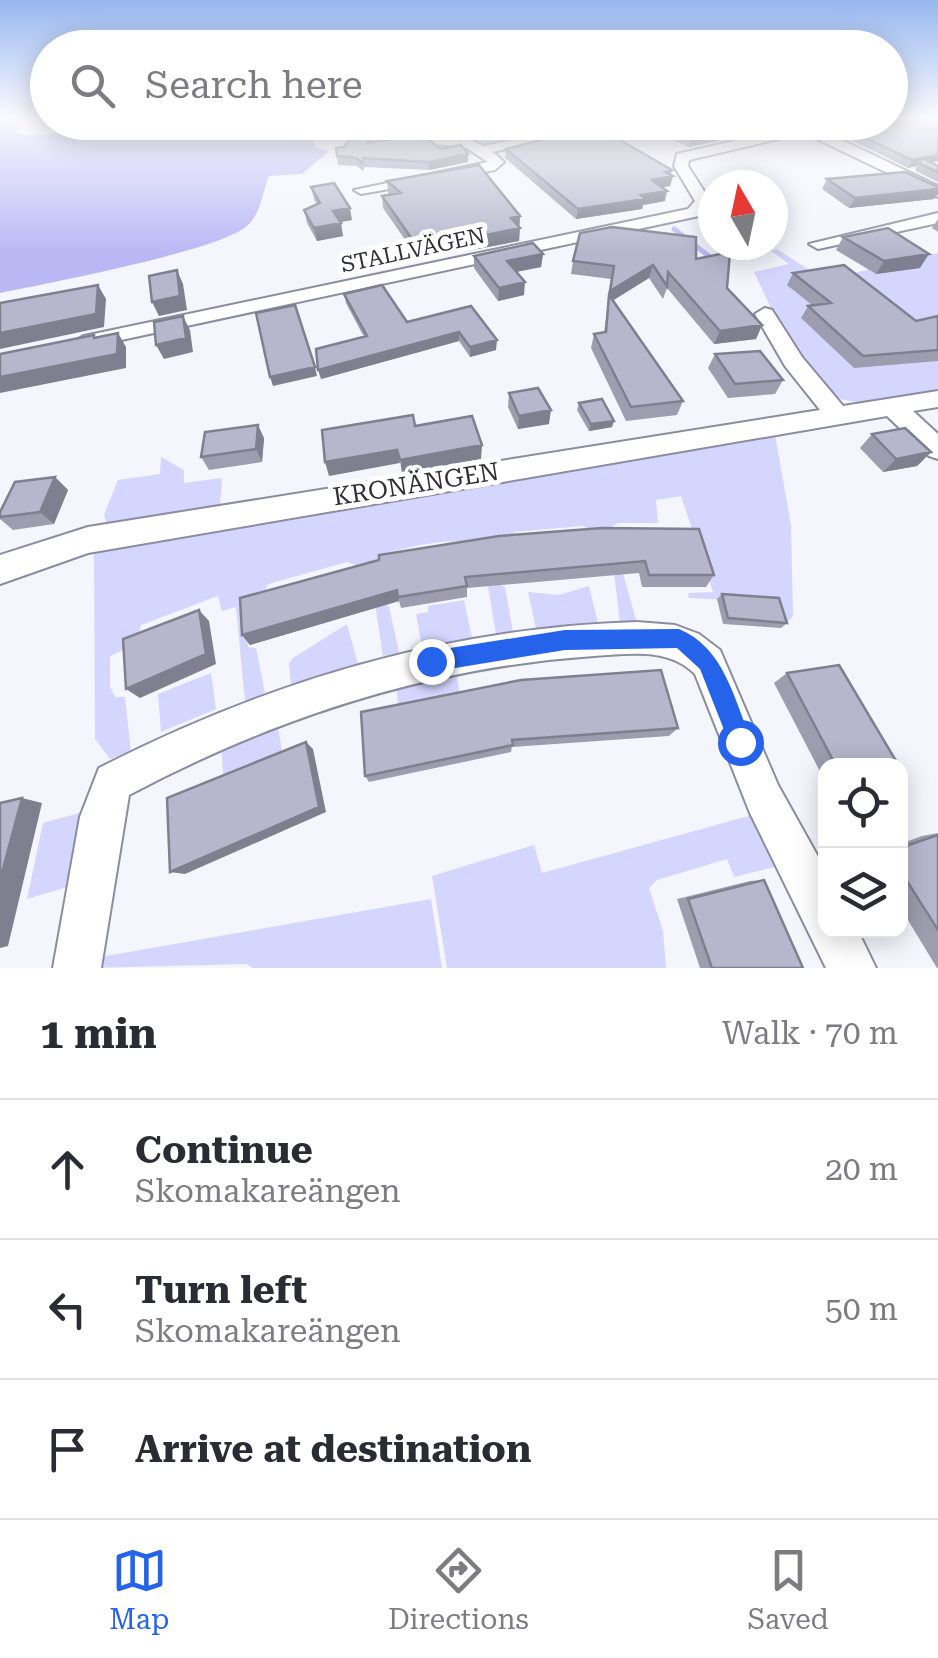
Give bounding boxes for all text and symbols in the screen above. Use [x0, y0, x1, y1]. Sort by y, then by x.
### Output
search box [30, 30, 908, 140]
icon: search [65, 58, 120, 113]
text: Search here [145, 63, 363, 107]
north arrow [698, 170, 788, 260]
street label: STALLVÄGEN [338, 222, 487, 277]
street label: KRONÄNGEN [331, 457, 501, 511]
route end [409, 639, 455, 685]
route start [718, 720, 764, 766]
map controls [818, 758, 908, 938]
button: locate [818, 758, 908, 848]
button: layers [818, 848, 908, 938]
text: 1 min [40, 1009, 157, 1058]
text: Walk · 70 m [722, 1014, 898, 1052]
text: Continue [135, 1128, 313, 1172]
icon: ahead [40, 1142, 95, 1197]
text: 20 m [825, 1150, 898, 1188]
text: Skomakareängen [135, 1172, 401, 1210]
text: Turn left [135, 1268, 307, 1312]
icon: left [40, 1282, 95, 1337]
text: 50 m [825, 1290, 898, 1328]
text: Skomakareängen [135, 1312, 401, 1350]
icon: arrive [40, 1422, 95, 1477]
text: Arrive at destination [135, 1427, 531, 1471]
tab: Map [109, 1543, 169, 1636]
tab: Directions [388, 1543, 529, 1636]
tab: Saved [747, 1543, 829, 1636]

